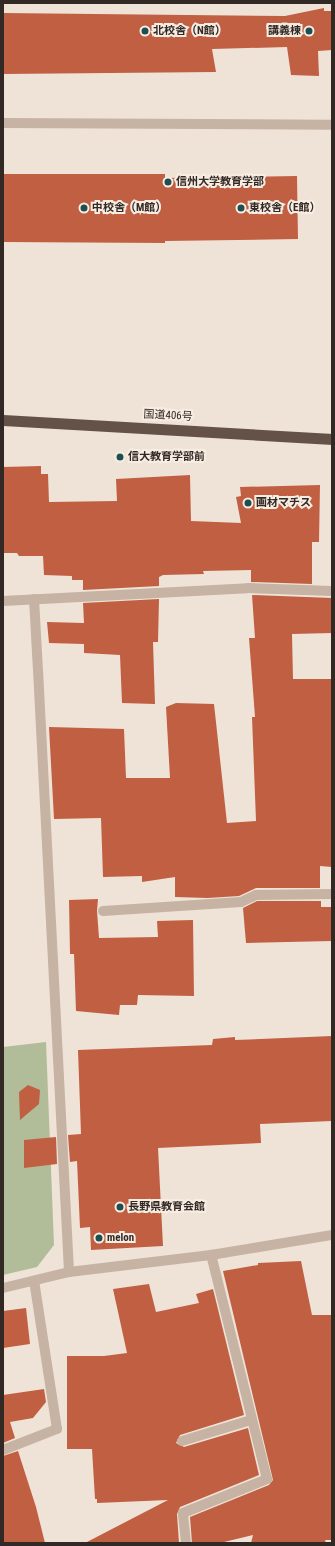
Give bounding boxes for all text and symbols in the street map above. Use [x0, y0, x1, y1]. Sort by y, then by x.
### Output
place label: 北校舎（N館） [153, 24, 226, 38]
place label: 講義棟 [268, 24, 301, 38]
marker: 北校舎（N館） [140, 26, 150, 36]
marker: 講義棟 [304, 26, 314, 36]
place label: 信州大学教育学部 [176, 175, 264, 189]
marker: 信州大学教育学部 [163, 177, 173, 187]
place label: 中校舎（M館） [92, 201, 166, 215]
place label: 東校舎（E館） [249, 201, 320, 215]
marker: 中校舎（M館） [79, 203, 89, 213]
marker: 東校舎（E館） [236, 203, 246, 213]
street label: 国道406号 [143, 408, 193, 424]
place label: 信大教育学部前 [128, 450, 205, 464]
marker: 信大教育学部前 [115, 452, 125, 462]
place label: 画材マチス [256, 496, 311, 510]
marker: 画材マチス [243, 498, 253, 508]
place label: 長野県教育会館 [128, 1200, 205, 1214]
marker: 長野県教育会館 [115, 1202, 125, 1212]
place label: melon [107, 1231, 134, 1245]
marker: melon [94, 1233, 104, 1243]

